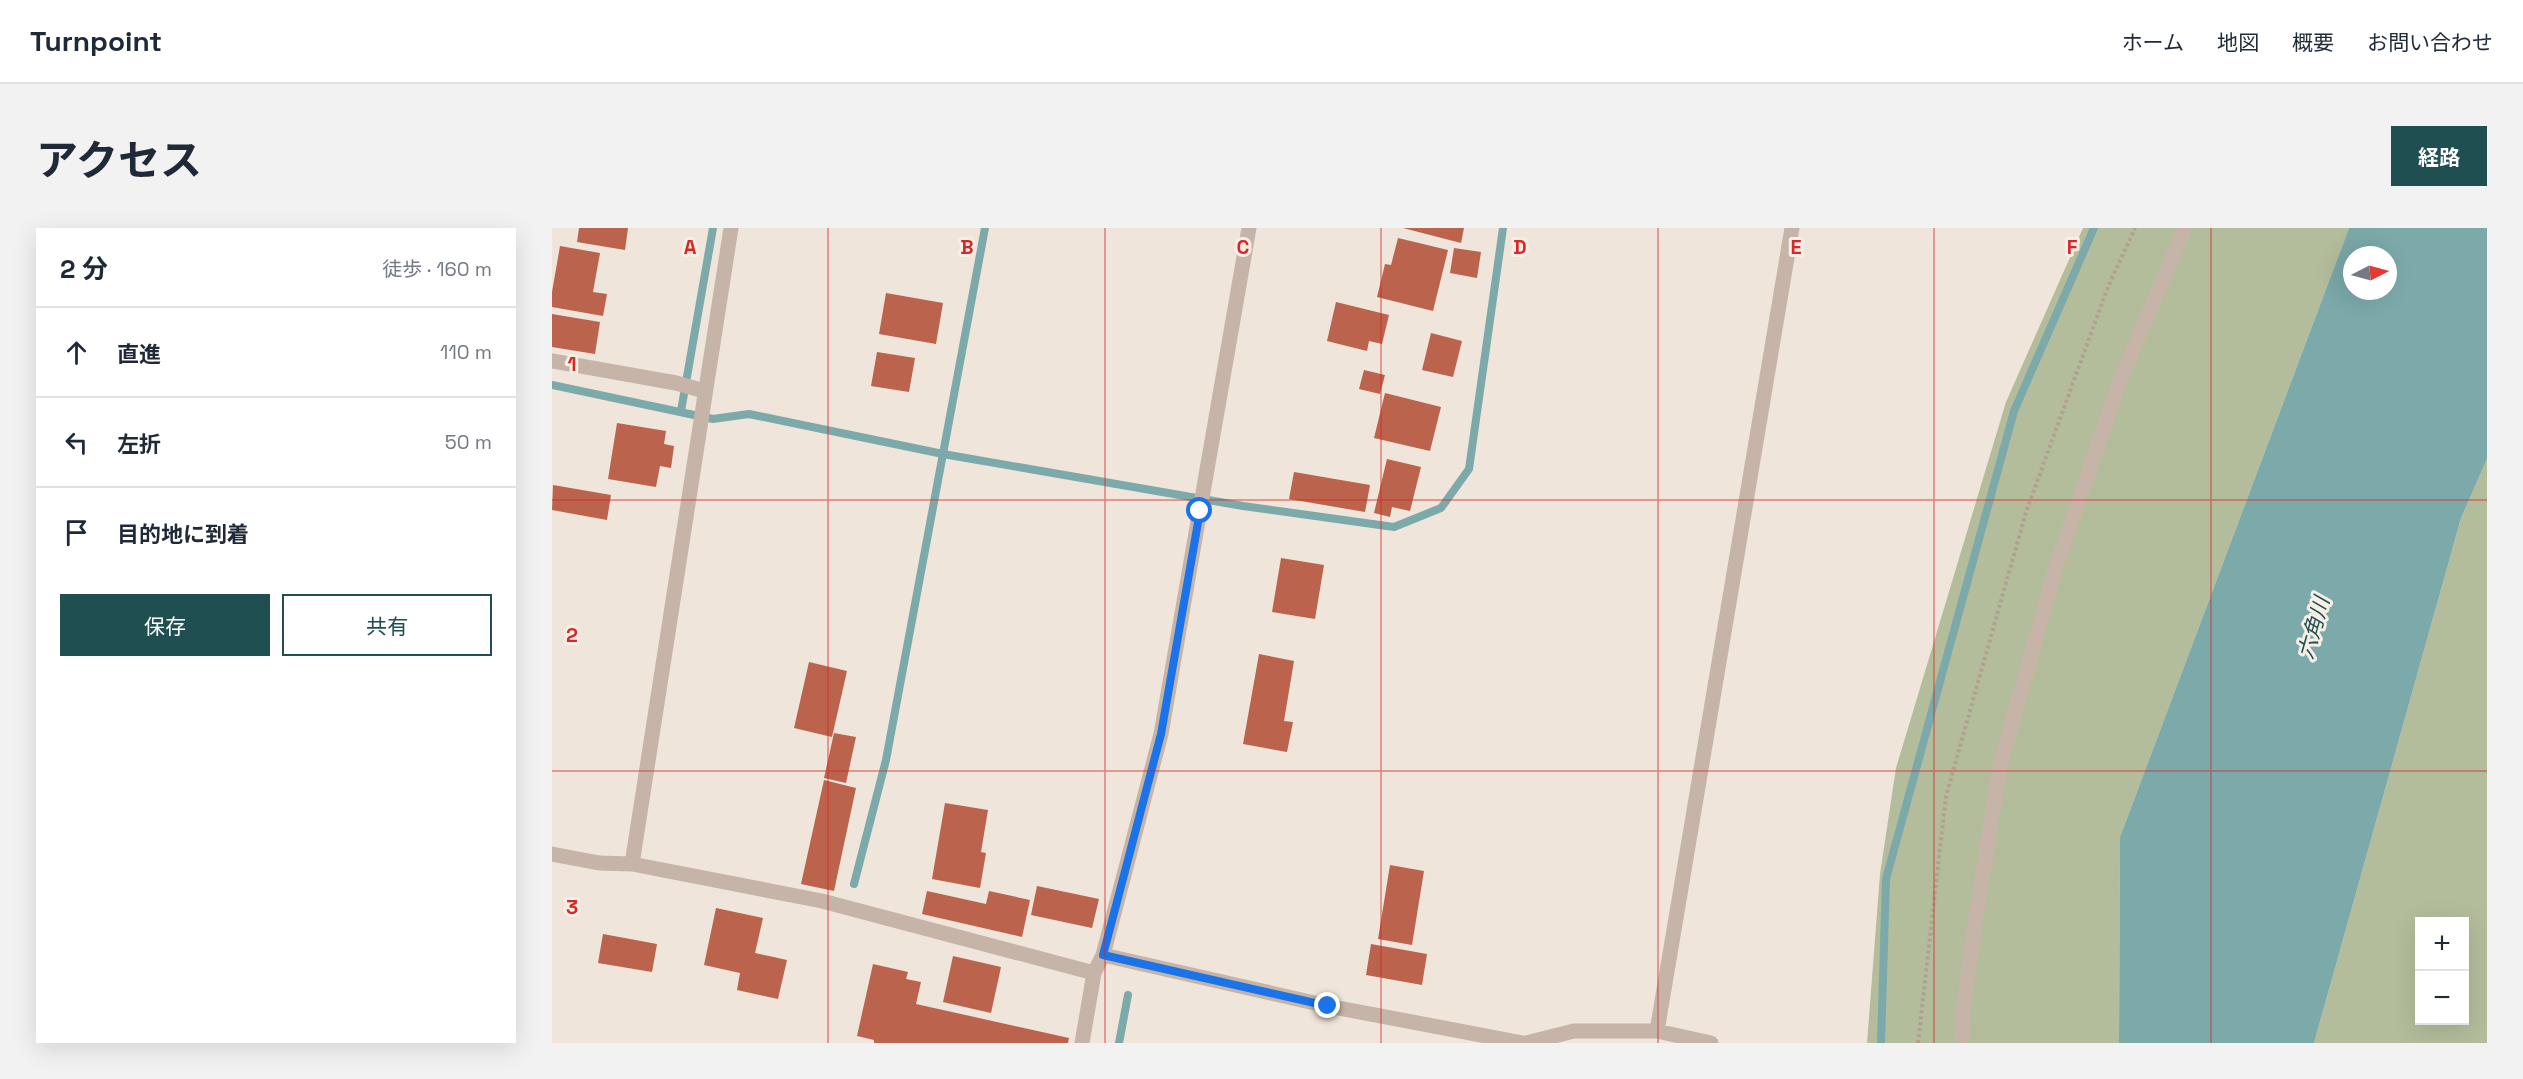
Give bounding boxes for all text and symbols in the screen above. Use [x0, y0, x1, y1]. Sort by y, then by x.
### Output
text: Turnpoint [30, 23, 162, 59]
text: ホーム [2122, 29, 2184, 56]
text: 地図 [2217, 29, 2259, 56]
text: 概要 [2292, 29, 2334, 56]
text: お問い合わせ [2367, 29, 2493, 56]
button: 経路 [2391, 126, 2487, 186]
text: アクセス [36, 134, 202, 187]
text: A [684, 234, 697, 260]
text: B [960, 234, 974, 260]
text: C [1237, 234, 1250, 260]
text: D [1513, 234, 1527, 260]
text: E [1790, 234, 1802, 260]
text: F [2067, 234, 2078, 260]
north arrow [2343, 246, 2397, 300]
text: 2 分 [60, 252, 108, 286]
text: 徒歩 · 160 m [382, 256, 492, 282]
icon: ahead [60, 336, 93, 369]
text: 110 m [440, 339, 492, 365]
text: 直進 [117, 340, 161, 368]
text: 1 [567, 351, 577, 377]
icon: left [60, 426, 93, 459]
text: 50 m [445, 429, 492, 455]
text: 左折 [117, 430, 161, 458]
route start [1186, 497, 1212, 523]
icon: arrive [60, 516, 93, 549]
text: 目的地に到着 [117, 520, 249, 548]
water label: 六角川 [2292, 592, 2336, 662]
button: 保存 [60, 594, 270, 656]
button: 共有 [282, 594, 492, 656]
text: 2 [566, 622, 578, 648]
text: 3 [566, 894, 578, 920]
map controls [2415, 917, 2469, 1025]
button: + [2415, 917, 2469, 971]
button: − [2415, 971, 2469, 1025]
route end [1314, 992, 1340, 1018]

